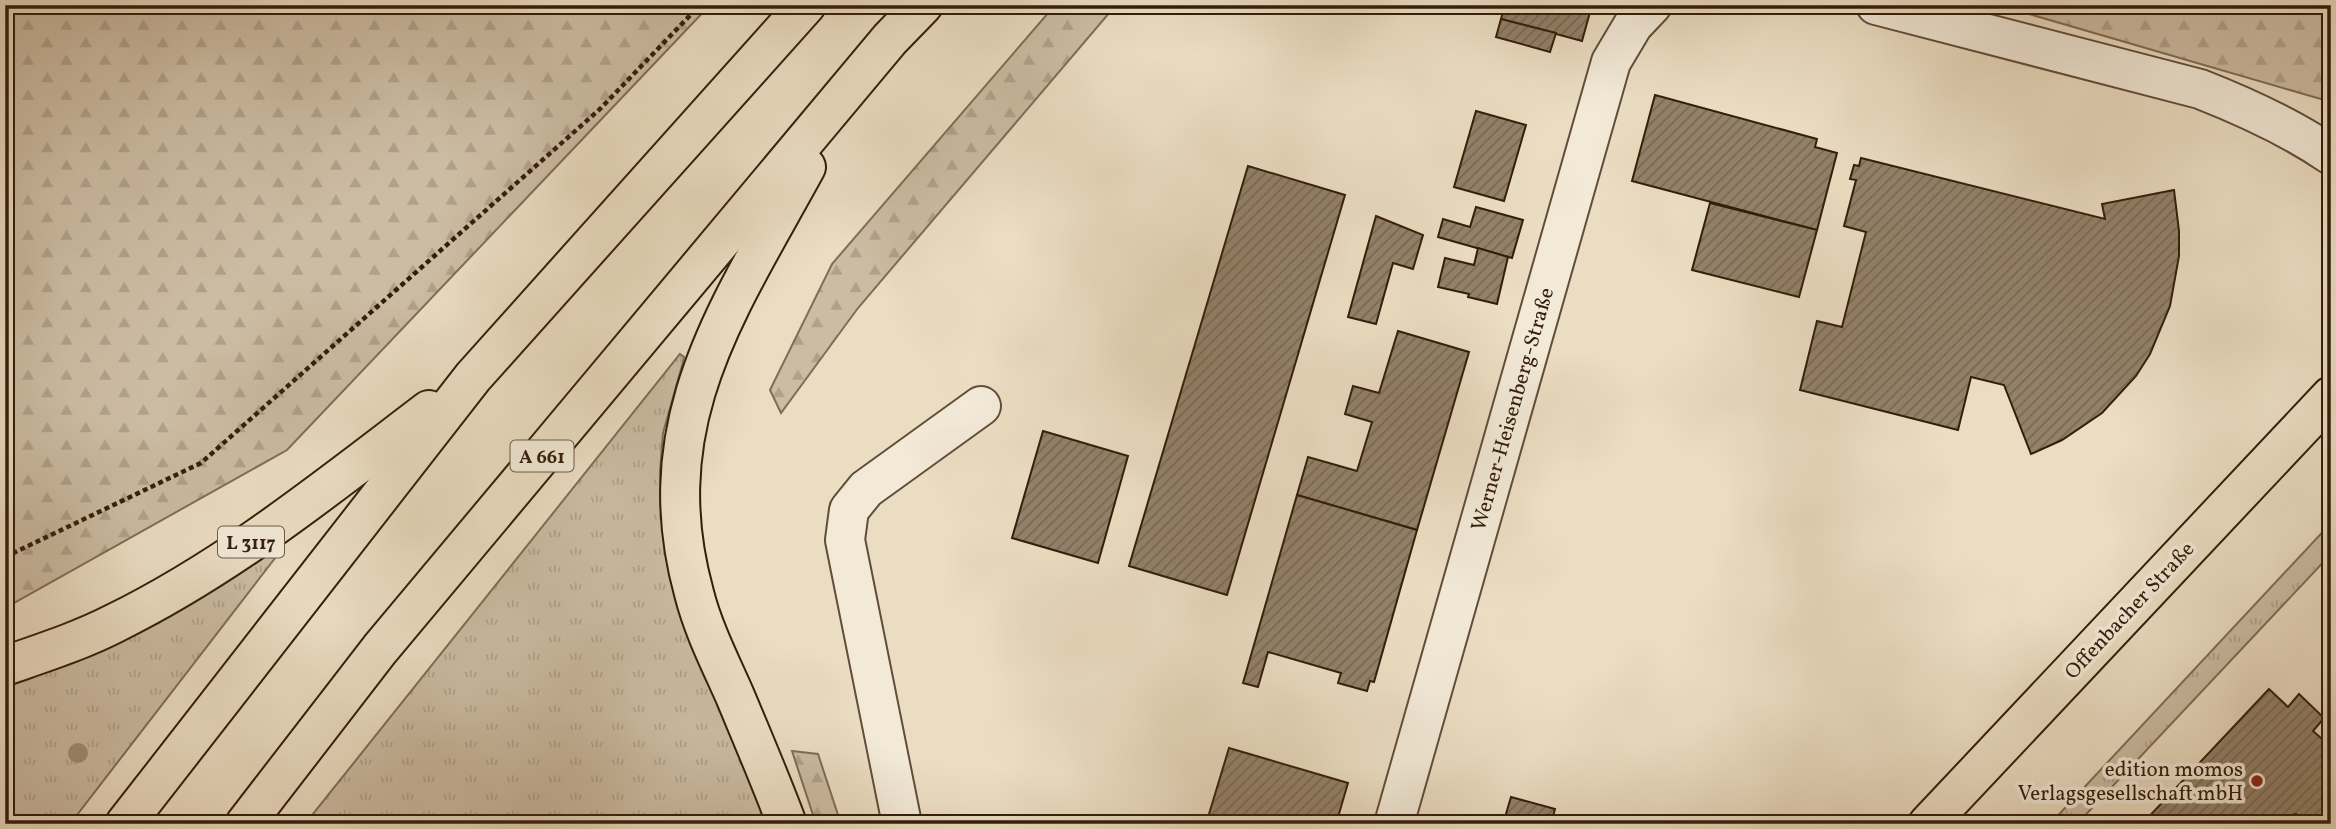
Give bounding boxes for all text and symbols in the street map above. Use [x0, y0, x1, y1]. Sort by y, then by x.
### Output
street label: Werner-Heisenberg-Straße [1465, 284, 1562, 534]
road number: A 661 [510, 440, 574, 471]
road number: L 3117 [218, 526, 284, 558]
street label: Offenbacher Straße [2059, 536, 2202, 686]
place label: edition momos Verlagsgesellschaft mbH [2018, 756, 2243, 809]
marker: edition momos Verlagsgesellschaft mbH [2249, 773, 2265, 789]

